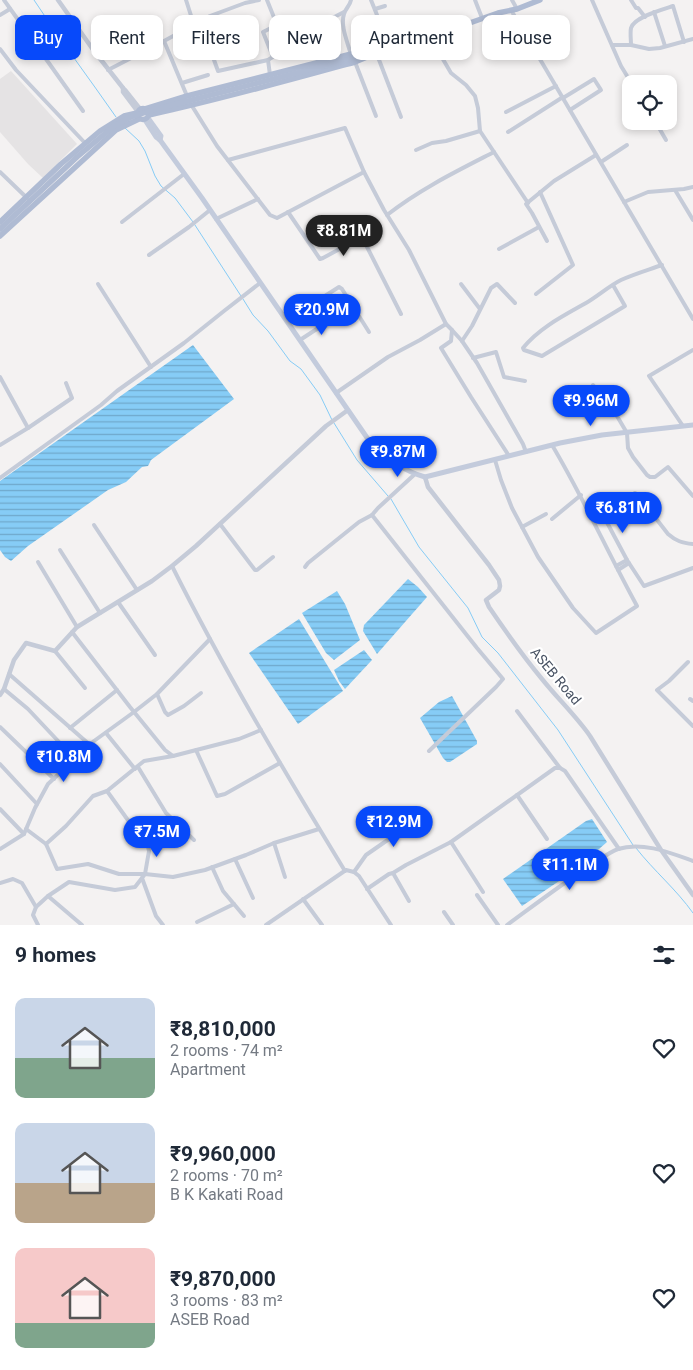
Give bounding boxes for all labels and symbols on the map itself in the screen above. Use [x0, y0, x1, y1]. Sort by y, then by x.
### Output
pin: ₹8.81M [303, 214, 385, 257]
pin: ₹20.9M [281, 294, 363, 336]
pin: ₹9.96M [550, 384, 632, 427]
pin: ₹9.87M [357, 436, 439, 478]
pin: ₹6.81M [582, 492, 664, 534]
street label: ASEB Road [527, 644, 585, 708]
pin: ₹10.8M [23, 740, 105, 783]
pin: ₹12.9M [353, 806, 435, 848]
pin: ₹7.5M [122, 816, 192, 858]
pin: ₹11.1M [529, 848, 611, 891]

